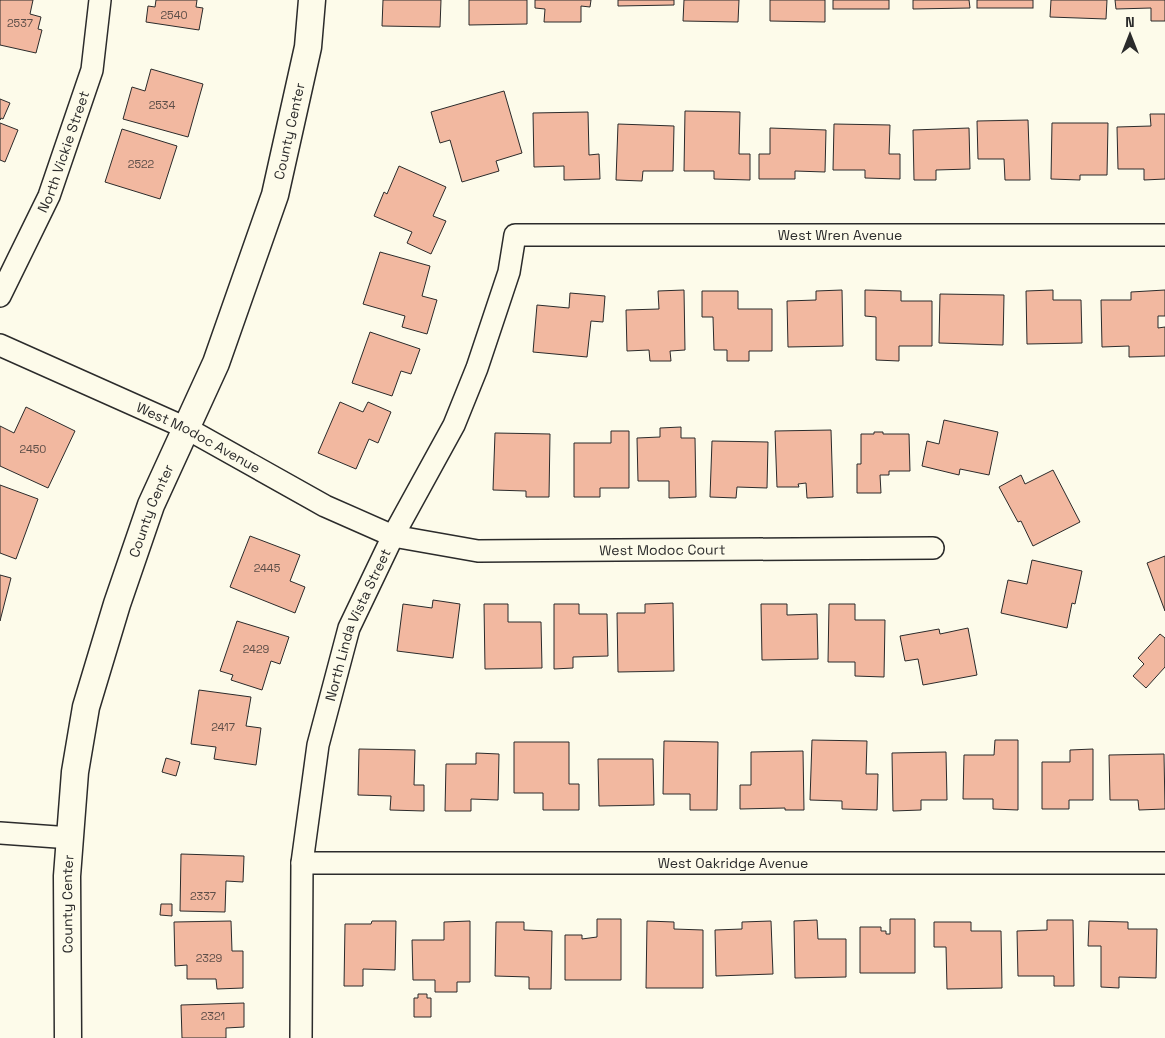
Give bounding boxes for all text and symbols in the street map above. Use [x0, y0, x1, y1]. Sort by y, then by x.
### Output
house number: 2540 [160, 8, 188, 22]
north arrow [1105, 10, 1155, 60]
text: N [1125, 13, 1135, 31]
house number: 2537 [7, 16, 33, 30]
street label: County Center [270, 81, 309, 181]
street label: North Vickie Street [33, 88, 93, 216]
house number: 2534 [149, 98, 175, 112]
house number: 2522 [128, 157, 155, 171]
street label: West Wren Avenue [778, 226, 902, 244]
street label: West Modoc Avenue [134, 398, 264, 477]
house number: 2450 [20, 442, 46, 456]
street label: County Center [125, 461, 177, 560]
street label: West Modoc Court [599, 540, 725, 559]
street label: North Linda Vista Street [321, 546, 395, 703]
house number: 2445 [254, 561, 281, 575]
house number: 2429 [243, 642, 270, 656]
house number: 2417 [211, 720, 235, 734]
street label: County Center [58, 854, 78, 953]
street label: West Oakridge Avenue [658, 854, 808, 872]
house number: 2337 [190, 889, 216, 903]
house number: 2329 [196, 951, 223, 965]
house number: 2321 [201, 1009, 225, 1023]

